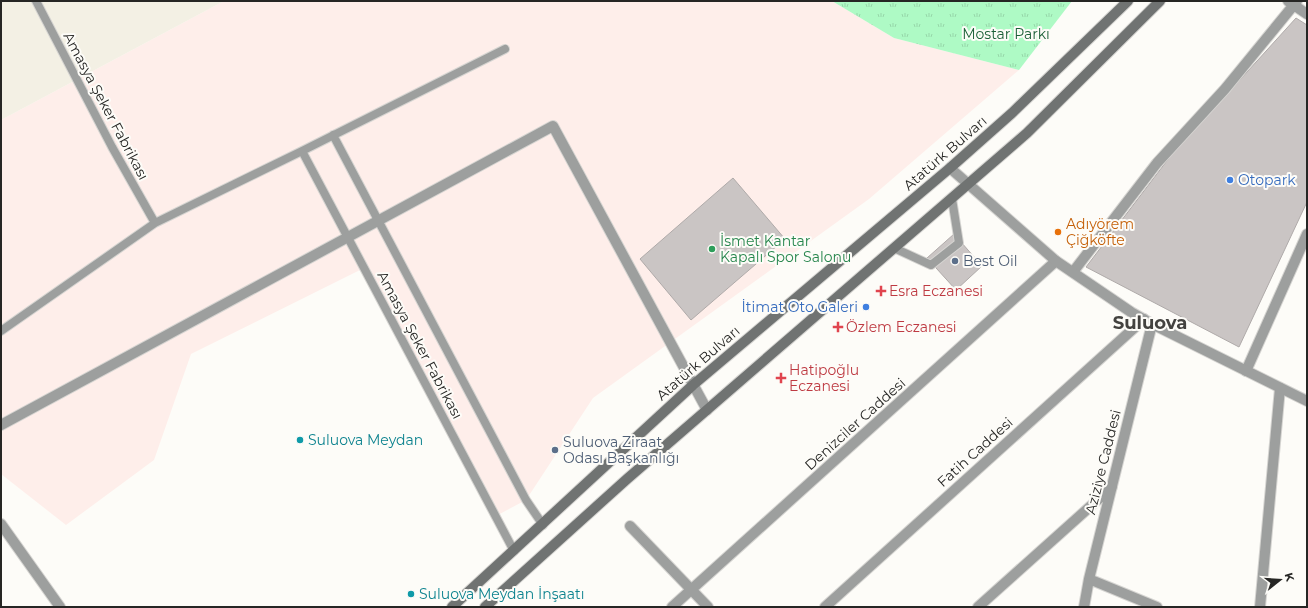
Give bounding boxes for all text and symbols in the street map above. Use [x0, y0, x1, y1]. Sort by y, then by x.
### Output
park label: Mostar Parkı [962, 25, 1050, 43]
street label: Amasya Şeker Fabrikası [59, 29, 153, 183]
street label: Atatürk Bulvarı [900, 112, 990, 194]
place label: Otopark [1238, 171, 1296, 189]
marker: Otopark [1225, 175, 1235, 185]
place label: Adıyörem Çiğköfte [1066, 215, 1134, 249]
marker: Adıyörem Çiğköfte [1053, 227, 1063, 237]
place label: İsmet Kantar Kapalı Spor Salonu [720, 232, 851, 266]
marker: İsmet Kantar Kapalı Spor Salonu [707, 244, 717, 254]
place label: Best Oil [963, 252, 1017, 270]
marker: Best Oil [950, 256, 960, 266]
street label: Amasya Şeker Fabrikası [373, 268, 467, 422]
place label: Esra Eczanesi [889, 282, 983, 300]
marker: Esra Eczanesi [876, 286, 886, 296]
place label: İtimat Oto Galeri [742, 298, 858, 316]
marker: İtimat Oto Galeri [861, 302, 871, 312]
district label: Suluova [1113, 312, 1187, 334]
place label: Özlem Eczanesi [846, 318, 957, 336]
street label: Atatürk Bulvarı [653, 322, 743, 404]
marker: Özlem Eczanesi [833, 322, 843, 332]
place label: Hatipoğlu Eczanesi [789, 361, 859, 395]
marker: Hatipoğlu Eczanesi [776, 373, 786, 383]
street label: Denizciler Caddesi [801, 374, 909, 474]
street label: Aziziye Caddesi [1081, 408, 1125, 516]
street label: Fatih Caddesi [933, 413, 1017, 491]
place label: Suluova Meydan [308, 431, 423, 449]
place label: Suluova Ziraat Odası Başkanlığı [563, 433, 679, 467]
marker: Suluova Meydan [295, 435, 305, 445]
marker: Suluova Ziraat Odası Başkanlığı [550, 445, 560, 455]
north arrow [1260, 560, 1300, 600]
text: K [1282, 571, 1298, 584]
place label: Suluova Meydan İnşaatı [419, 585, 585, 603]
marker: Suluova Meydan İnşaatı [406, 589, 416, 599]

